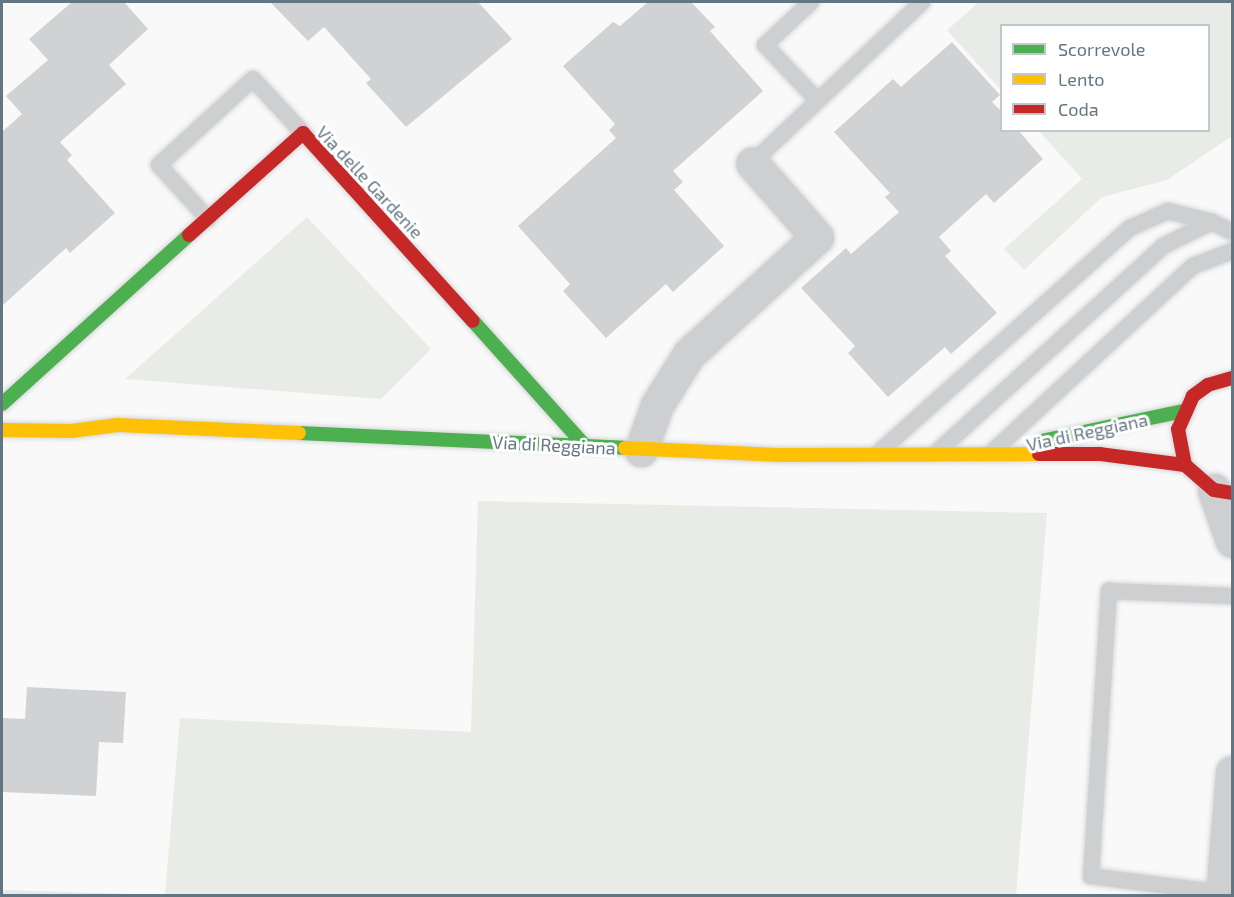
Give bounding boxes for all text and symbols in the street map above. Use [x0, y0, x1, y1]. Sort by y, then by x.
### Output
legend [1000, 24, 1210, 132]
text: Scorrevole [1058, 38, 1145, 60]
text: Lento [1058, 68, 1104, 90]
text: Coda [1058, 98, 1099, 120]
street label: Via delle Gardenie [312, 121, 428, 243]
street label: Via di Reggiana [1024, 409, 1150, 455]
street label: Via di Reggiana [492, 431, 616, 459]

